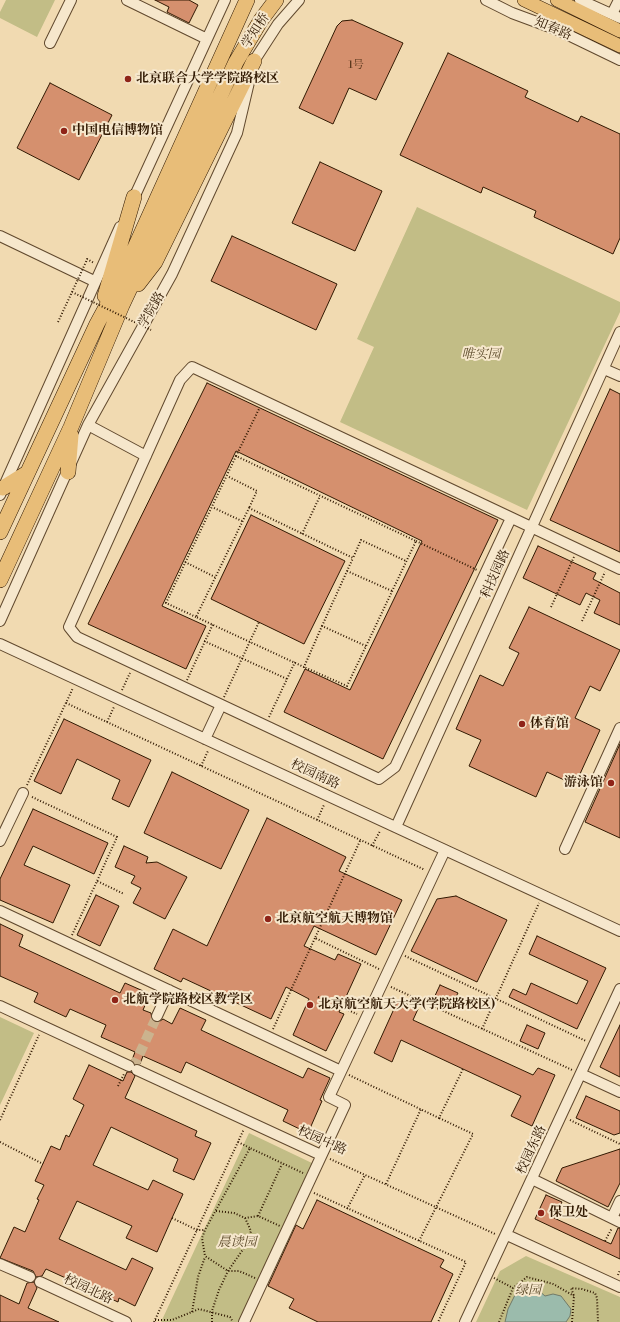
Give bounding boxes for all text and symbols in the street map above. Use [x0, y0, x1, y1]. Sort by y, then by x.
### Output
street label: 学知桥 [239, 10, 273, 52]
street label: 知春路 [532, 14, 574, 44]
house number: 1号 [348, 58, 364, 72]
place label: 北京联合大学学院路校区 [136, 71, 279, 87]
marker: 北京联合大学学院路校区 [123, 74, 133, 84]
place label: 中国电信博物馆 [72, 123, 163, 139]
marker: 中国电信博物馆 [59, 126, 69, 136]
street label: 学院路 [135, 289, 169, 331]
park label: 唯实园 [462, 347, 500, 363]
street label: 科技园路 [478, 547, 514, 601]
place label: 体育馆 [530, 716, 569, 732]
marker: 体育馆 [517, 719, 527, 729]
street label: 校园南路 [288, 757, 342, 793]
place label: 游泳馆 [564, 775, 603, 791]
marker: 游泳馆 [606, 778, 616, 788]
place label: 北京航空航天博物馆 [276, 911, 393, 927]
marker: 北京航空航天博物馆 [263, 914, 273, 924]
place label: 北航学院路校区教学区 [123, 992, 253, 1008]
marker: 北航学院路校区教学区 [110, 995, 120, 1005]
place label: 北京航空航天大学(学院路校区) [318, 997, 495, 1013]
marker: 北京航空航天大学(学院路校区) [305, 1000, 315, 1010]
street label: 校园中路 [295, 1123, 349, 1159]
street label: 校园东路 [514, 1123, 550, 1177]
place label: 保卫处 [549, 1205, 588, 1221]
marker: 保卫处 [536, 1208, 546, 1218]
park label: 晨读园 [218, 1235, 256, 1251]
street label: 校园北路 [61, 1272, 115, 1308]
park label: 绿园 [515, 1283, 541, 1299]

